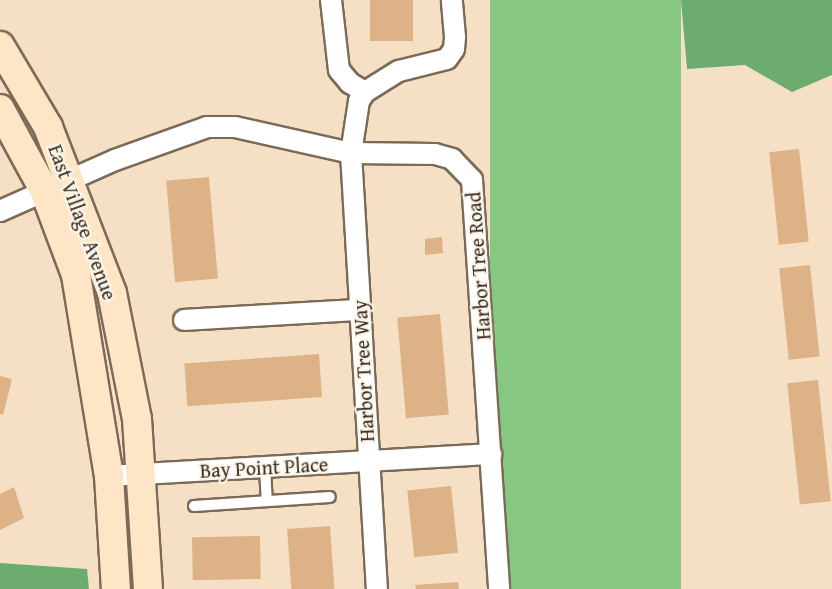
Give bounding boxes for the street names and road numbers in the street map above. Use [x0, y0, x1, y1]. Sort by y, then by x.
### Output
street label: East Village Avenue [44, 141, 122, 303]
street label: Harbor Tree Road [461, 191, 495, 341]
street label: Harbor Tree Way [347, 299, 379, 443]
street label: Bay Point Place [199, 452, 329, 482]

